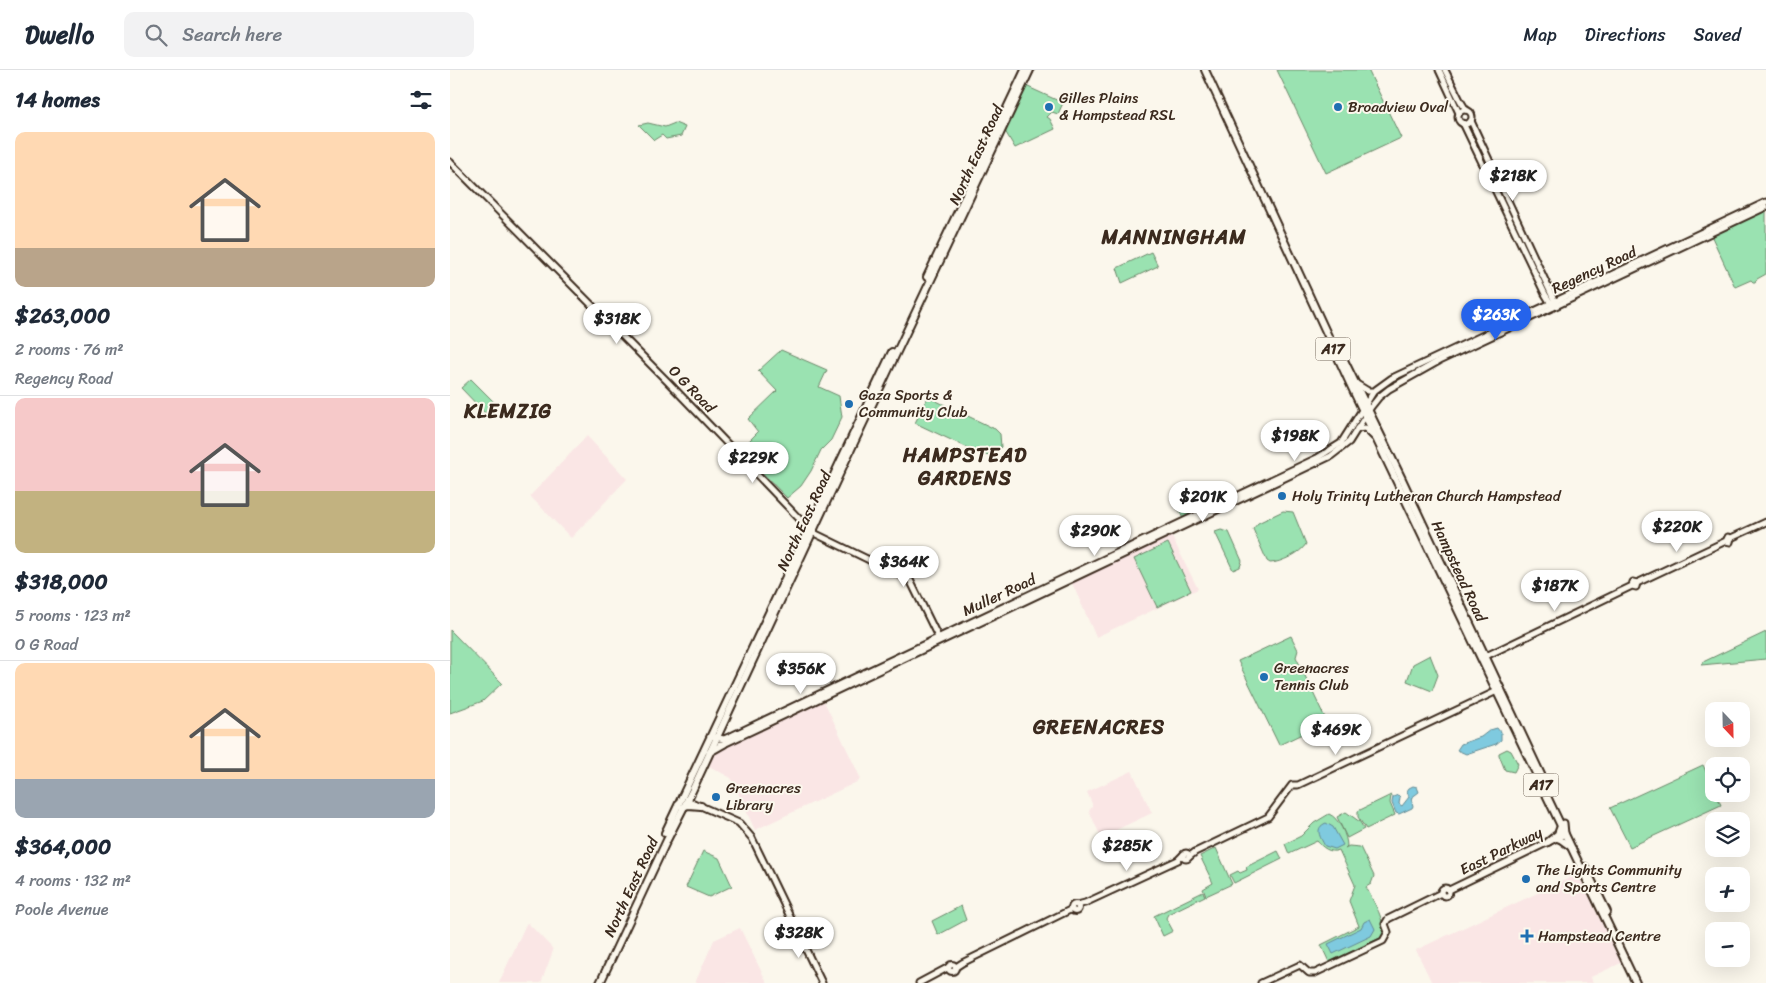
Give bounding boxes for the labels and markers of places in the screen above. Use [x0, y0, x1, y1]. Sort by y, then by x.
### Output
place label: Gilles Plains & Hampstead RSL [1059, 85, 1175, 128]
place label: Broadview Oval [1348, 94, 1449, 120]
marker: Gilles Plains & Hampstead RSL [1043, 101, 1055, 113]
marker: Broadview Oval [1332, 101, 1344, 113]
pin: $218K [1478, 160, 1548, 202]
pin: $263K [1461, 298, 1531, 341]
pin: $318K [582, 302, 652, 345]
place label: Gaza Sports & Community Club [859, 382, 968, 425]
marker: Gaza Sports & Community Club [843, 398, 855, 410]
pin: $198K [1260, 420, 1330, 462]
pin: $229K [718, 442, 788, 484]
pin: $201K [1168, 480, 1238, 523]
place label: Holy Trinity Lutheran Church Hampstead [1292, 483, 1562, 509]
marker: Holy Trinity Lutheran Church Hampstead [1276, 490, 1288, 502]
pin: $220K [1642, 510, 1712, 553]
pin: $290K [1060, 514, 1130, 557]
pin: $364K [869, 546, 939, 588]
pin: $187K [1520, 570, 1590, 612]
pin: $356K [766, 652, 836, 695]
place label: Greenacres Tennis Club [1274, 655, 1349, 698]
marker: Greenacres Tennis Club [1258, 671, 1270, 683]
pin: $469K [1301, 714, 1371, 756]
place label: Greenacres Library [726, 775, 801, 818]
marker: Greenacres Library [710, 791, 722, 803]
pin: $285K [1092, 830, 1162, 872]
place label: The Lights Community and Sports Centre [1536, 857, 1682, 900]
marker: The Lights Community and Sports Centre [1520, 873, 1532, 885]
pin: $328K [764, 916, 834, 959]
place label: Hampstead Centre [1538, 923, 1661, 949]
marker: Hampstead Centre [1520, 929, 1534, 943]

